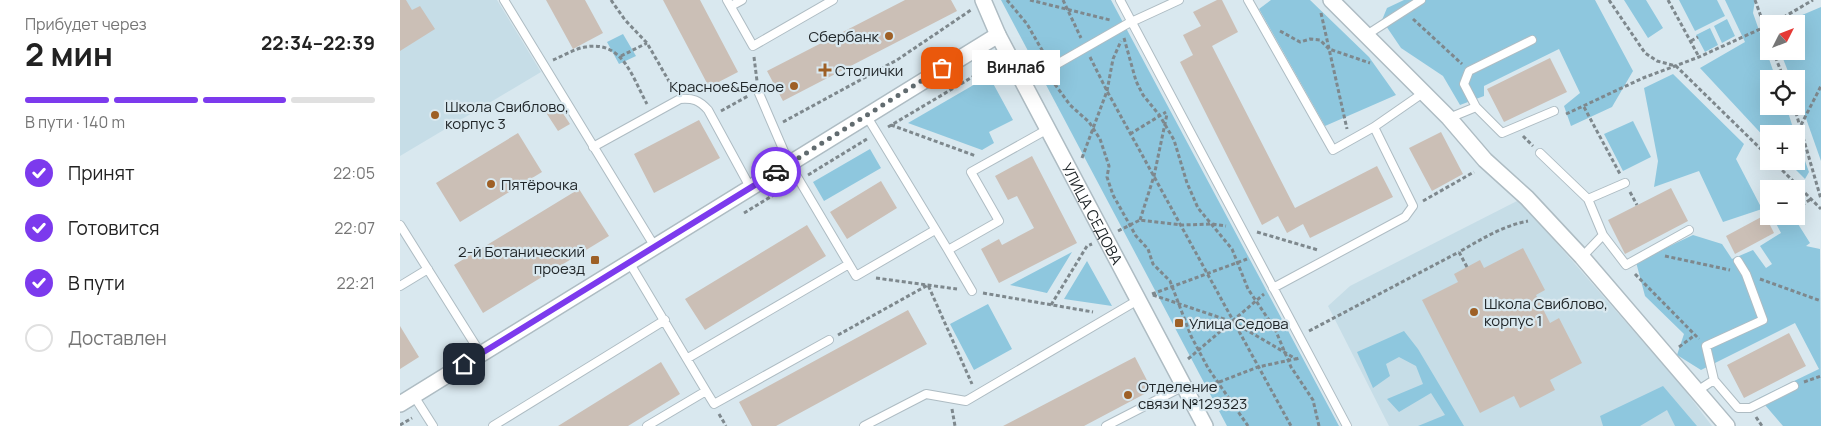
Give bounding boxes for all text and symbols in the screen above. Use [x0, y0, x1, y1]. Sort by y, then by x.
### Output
text: Прибудет через [25, 13, 147, 35]
north arrow [1760, 15, 1805, 60]
map controls [1760, 15, 1805, 225]
place label: Сбербанк [808, 26, 880, 47]
text: 22:34–22:39 [261, 30, 375, 56]
marker: Сбербанк [883, 30, 895, 42]
text: 2 мин [25, 32, 113, 76]
pin [921, 47, 963, 89]
callout: Винлаб [972, 50, 1060, 86]
icon: bag [928, 54, 956, 82]
text: Винлаб [987, 56, 1045, 78]
place label: Столички [835, 60, 903, 81]
marker: Столички [819, 64, 831, 76]
button: locate [1760, 70, 1805, 115]
place label: Красное&Белое [669, 76, 784, 97]
marker: Красное&Белое [788, 80, 800, 92]
place label: Школа Свиблово, корпус 3 [445, 96, 569, 134]
marker: Школа Свиблово, корпус 3 [429, 109, 441, 121]
text: В пути · 140 m [25, 111, 125, 133]
button: + [1760, 125, 1805, 170]
courier [751, 147, 801, 197]
icon: car [762, 158, 790, 186]
icon: check [25, 159, 53, 187]
street label: УЛИЦА СЕДОВА [1057, 159, 1128, 268]
text: Принят [68, 160, 135, 186]
text: 22:05 [333, 162, 375, 184]
place label: Пятёрочка [501, 174, 578, 195]
marker: Пятёрочка [485, 178, 497, 190]
button: − [1760, 180, 1805, 225]
icon: check [25, 214, 53, 242]
text: Готовится [68, 215, 160, 241]
text: 22:07 [334, 217, 375, 239]
place label: 2-й Ботанический проезд [458, 241, 585, 279]
marker: 2-й Ботанический проезд [589, 254, 601, 266]
icon: check [25, 269, 53, 297]
text: В пути [68, 270, 125, 296]
text: 22:21 [337, 272, 375, 294]
place label: Школа Свиблово, корпус 1 [1484, 293, 1608, 331]
marker: Школа Свиблово, корпус 1 [1468, 306, 1480, 318]
place label: Улица Седова [1189, 313, 1289, 334]
marker: Улица Седова [1173, 317, 1185, 329]
text: Доставлен [68, 325, 167, 351]
pin [443, 343, 485, 385]
icon: home [450, 350, 478, 378]
place label: Отделение связи №129323 [1138, 376, 1247, 414]
marker: Отделение связи №129323 [1122, 389, 1134, 401]

